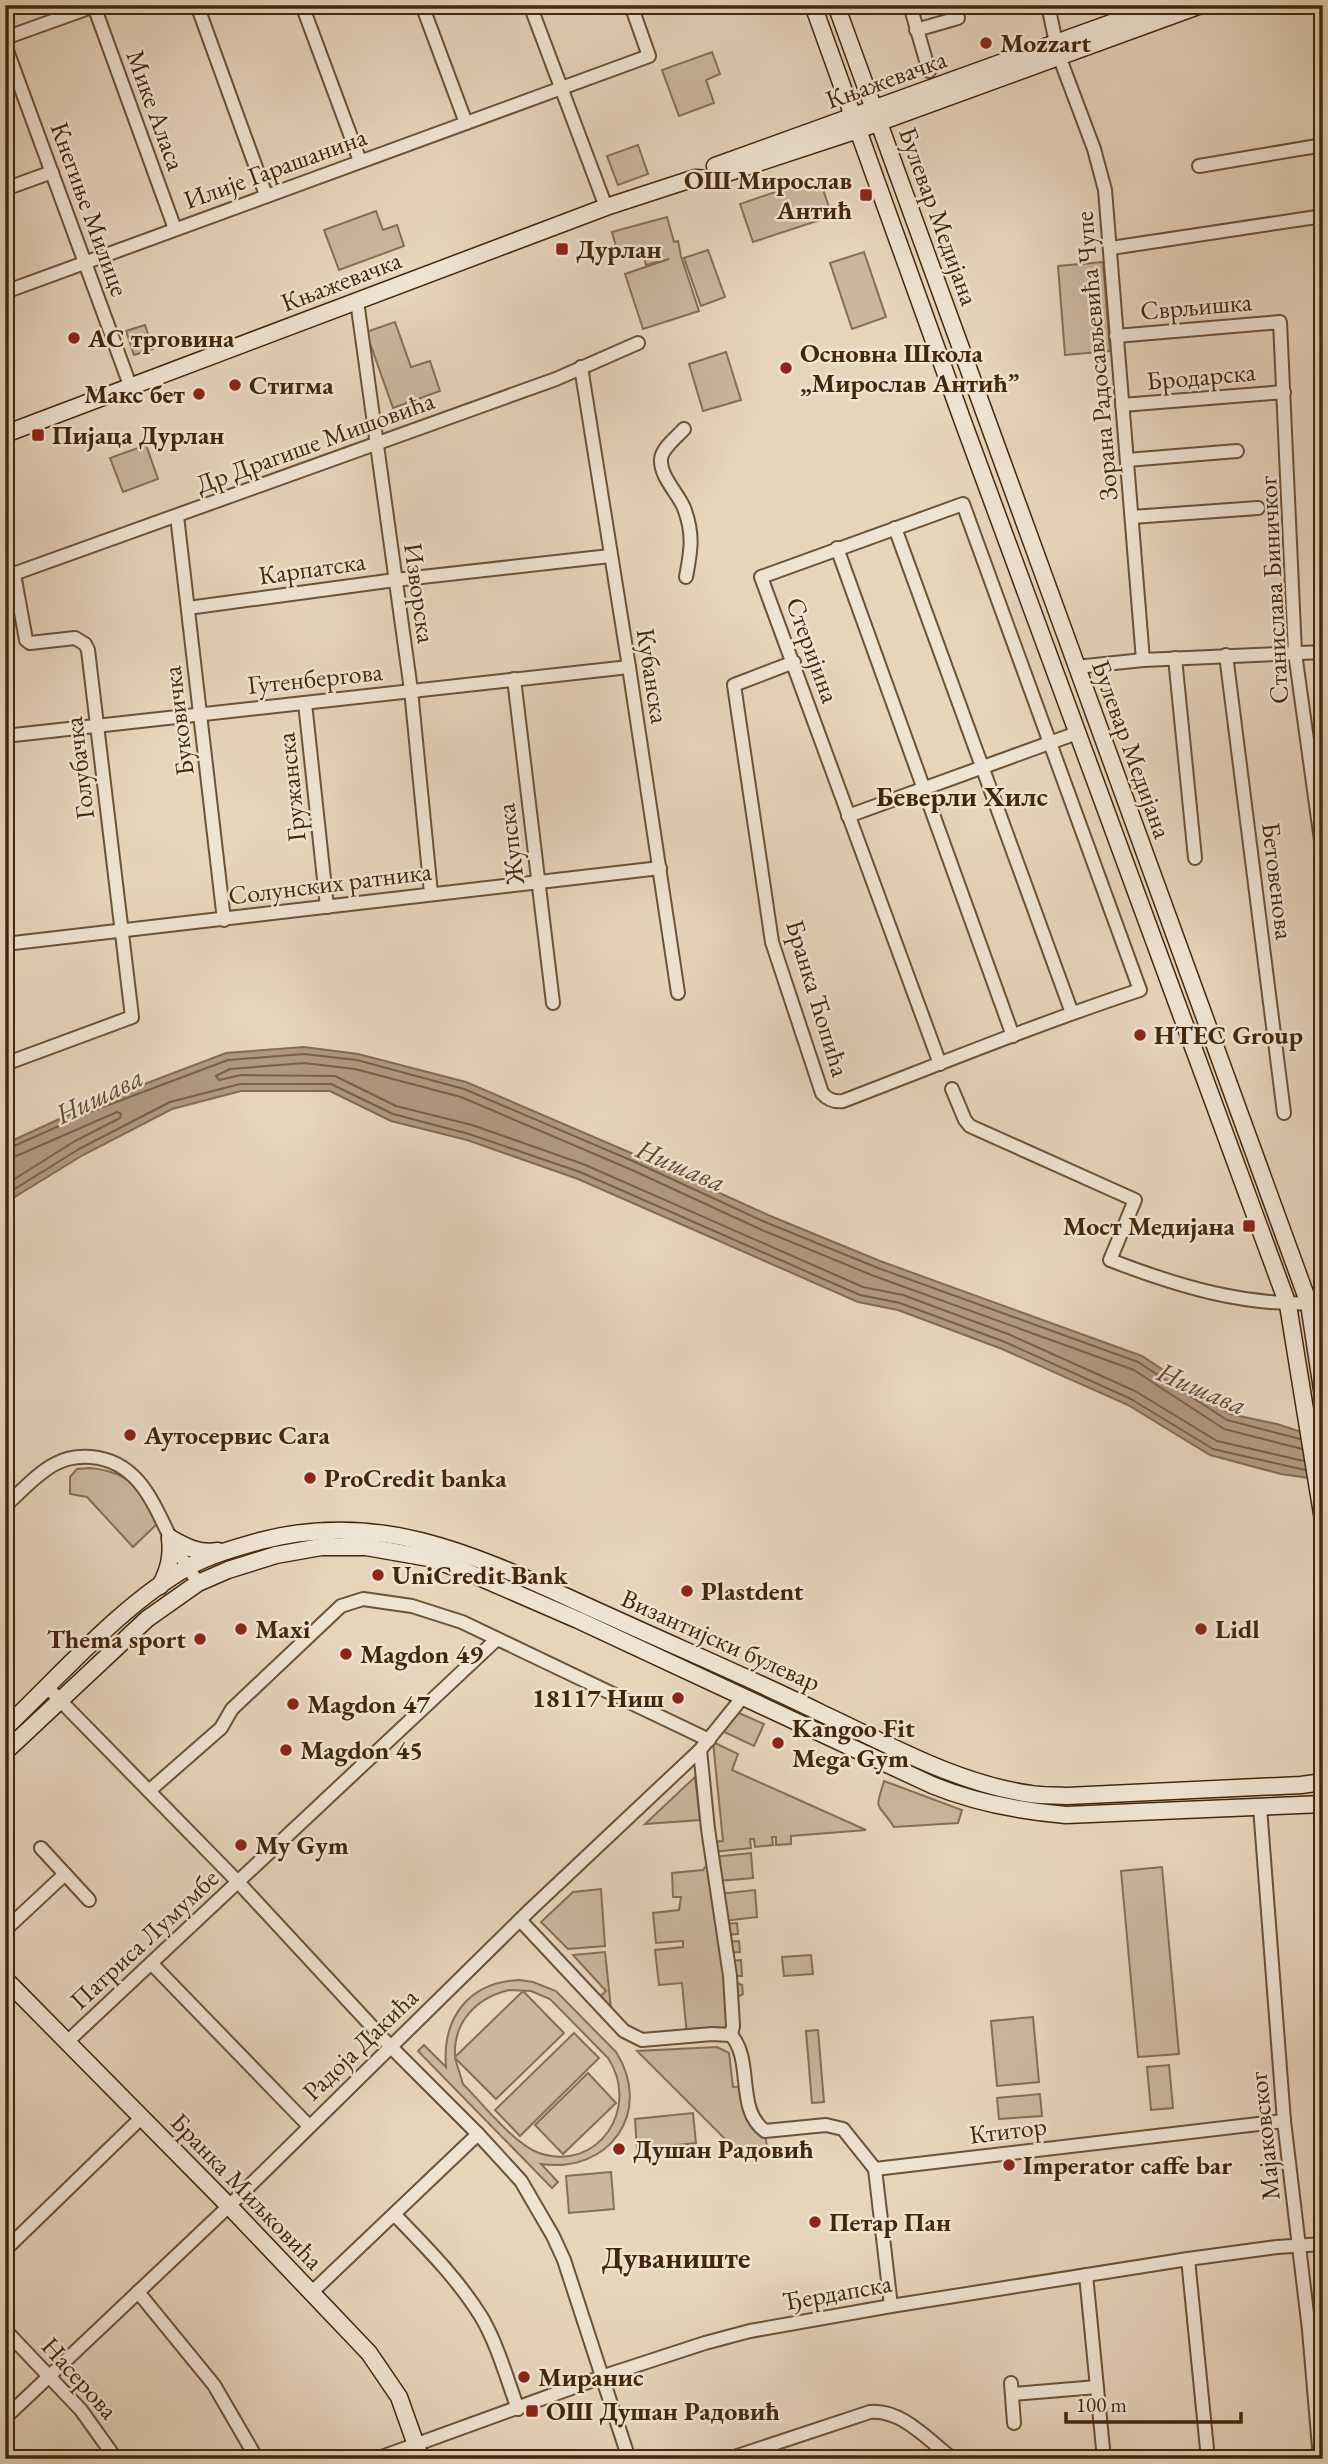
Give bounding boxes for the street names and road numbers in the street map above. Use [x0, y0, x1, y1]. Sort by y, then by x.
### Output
street label: Књажевачка [821, 41, 952, 117]
street label: Мике Аласа [119, 45, 194, 176]
street label: Кнегиње Милице [43, 117, 137, 301]
street label: Илије Гарашанина [179, 119, 372, 217]
street label: Булевар Медијана [891, 122, 987, 311]
street label: Зорана Радосављевића Чупе [1066, 210, 1126, 502]
street label: Књажевачка [276, 242, 407, 320]
street label: Сврљишка [1139, 284, 1254, 328]
street label: Бродарска [1145, 354, 1258, 398]
street label: Др Драгише Мишовића [191, 383, 440, 501]
street label: Станислава Биничког [1250, 475, 1296, 705]
street label: Изворска [396, 541, 444, 646]
street label: Карпатска [256, 544, 368, 592]
street label: Стеријина [778, 592, 848, 708]
street label: Кубанска [629, 626, 677, 727]
street label: Гутенбергова [246, 654, 385, 702]
street label: Булевар Медијана [1084, 655, 1180, 844]
street label: Буковичка [154, 664, 202, 778]
street label: Голубачка [56, 714, 102, 821]
street label: Гружанска [268, 730, 314, 843]
street label: Жупска [488, 801, 532, 888]
street label: Бетовенова [1254, 820, 1302, 942]
street label: Солунских ратника [226, 854, 434, 912]
street label: Бранка Ћопића [778, 915, 858, 1081]
street label: Византијски булевар [616, 1581, 826, 1699]
street label: Патриса Лумумбе [62, 1861, 226, 2017]
street label: Радоја Дакића [295, 1980, 426, 2108]
street label: Мајаковског [1240, 2070, 1288, 2202]
street label: Бранка Миљковића [163, 2105, 331, 2277]
street label: Ктитор [967, 2108, 1049, 2152]
street label: Ђердапска [780, 2266, 895, 2318]
street label: Насерова [34, 2330, 126, 2427]

